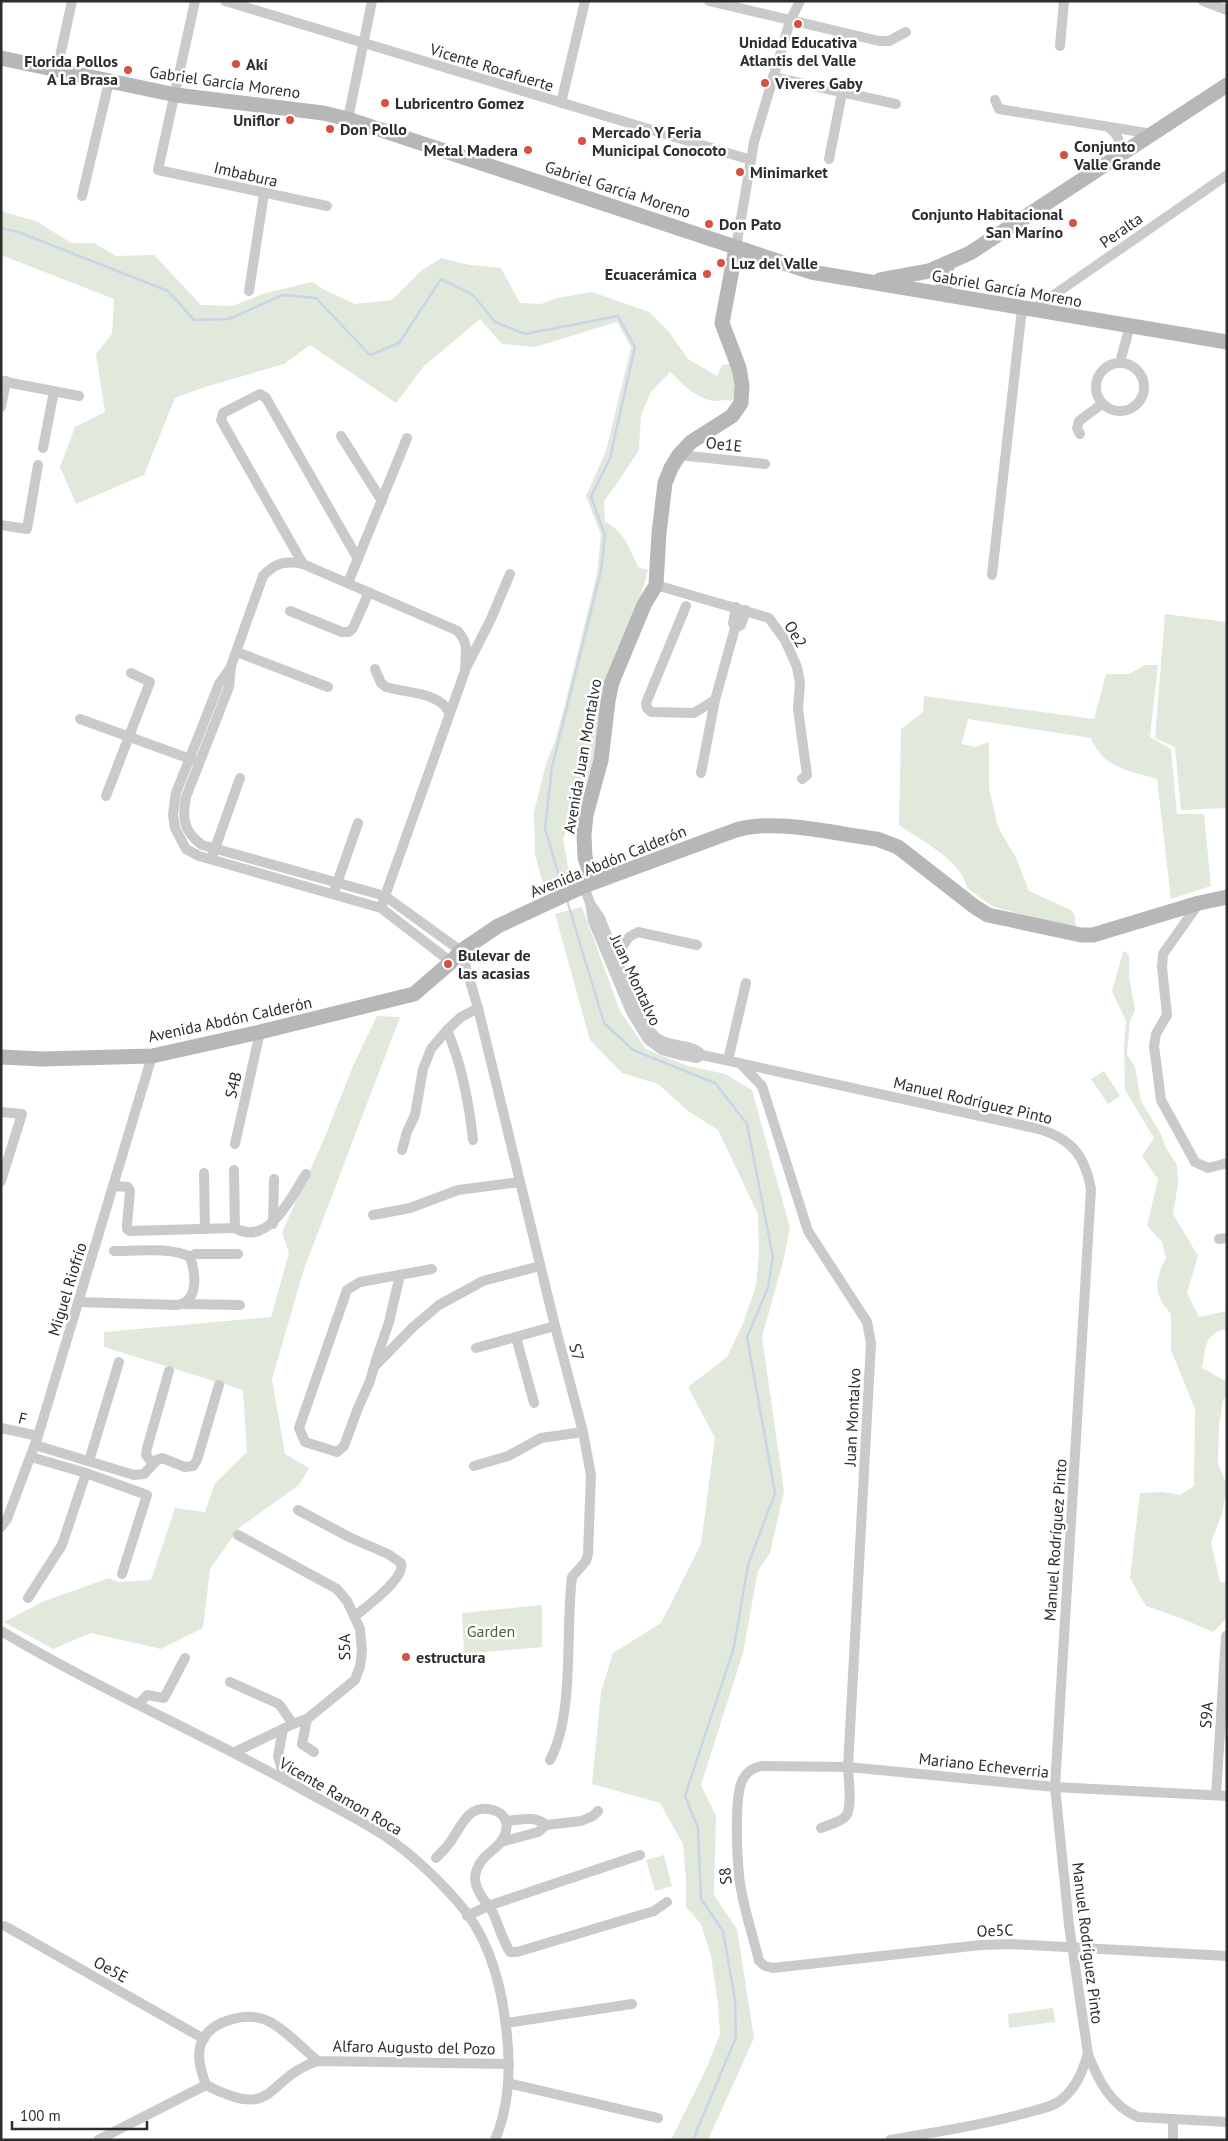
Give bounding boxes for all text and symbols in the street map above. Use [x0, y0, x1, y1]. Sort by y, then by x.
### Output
marker: Unidad Educativa Atlantis del Valle [792, 18, 804, 30]
place label: Unidad Educativa Atlantis del Valle [739, 32, 857, 70]
street label: Vicente Rocafuerte [427, 38, 556, 95]
place label: Florida Pollos A La Brasa [24, 51, 118, 89]
place label: Akí [246, 54, 269, 74]
marker: Akí [230, 58, 242, 70]
street label: Gabriel García Moreno [148, 62, 302, 102]
marker: Florida Pollos A La Brasa [122, 64, 134, 76]
place label: Viveres Gaby [774, 73, 863, 93]
marker: Viveres Gaby [759, 77, 771, 89]
place label: Lubricentro Gomez [395, 93, 524, 113]
marker: Lubricentro Gomez [379, 97, 391, 109]
place label: Uniflor [233, 110, 280, 130]
marker: Uniflor [284, 114, 296, 126]
place label: Don Pollo [340, 119, 407, 139]
place label: Mercado Y Feria Municipal Conocoto [592, 122, 727, 160]
marker: Don Pollo [324, 123, 336, 135]
marker: Mercado Y Feria Municipal Conocoto [576, 135, 588, 147]
place label: Conjunto Valle Grande [1073, 136, 1161, 174]
place label: Metal Madera [424, 140, 518, 160]
marker: Metal Madera [522, 144, 534, 156]
marker: Conjunto Valle Grande [1058, 149, 1070, 161]
street label: Gabriel García Moreno [543, 156, 693, 222]
street label: Imbabura [212, 157, 280, 191]
place label: Minimarket [750, 162, 828, 182]
marker: Minimarket [734, 166, 746, 178]
place label: Conjunto Habitacional San Maríno [912, 204, 1063, 242]
street label: Peralta [1096, 208, 1146, 252]
place label: Don Pato [719, 214, 782, 234]
marker: Conjunto Habitacional San Maríno [1067, 217, 1079, 229]
marker: Don Pato [703, 218, 715, 230]
place label: Luz del Valle [731, 253, 818, 273]
marker: Luz del Valle [715, 257, 727, 269]
place label: Ecuacerámica [605, 264, 697, 284]
street label: Gabriel García Moreno [930, 265, 1084, 311]
marker: Ecuacerámica [701, 268, 713, 280]
street label: Oe1E [705, 432, 743, 456]
street label: Oe2 [780, 617, 812, 651]
street label: Avenida Juan Montalvo [559, 677, 605, 835]
street label: Avenida Abdón Calderón [527, 820, 689, 902]
street label: Juan Montalvo [606, 930, 666, 1029]
place label: Bulevar de las acasias [458, 945, 531, 983]
marker: Bulevar de las acasias [442, 958, 454, 970]
street label: Avenida Abdón Calderón [146, 992, 314, 1046]
street label: S4B [220, 1070, 246, 1100]
street label: Manuel Rodríguez Pinto [892, 1072, 1054, 1128]
street label: Miguel Riofrío [43, 1240, 91, 1338]
street label: S7 [565, 1341, 589, 1363]
street label: Juan Montalvo [839, 1367, 865, 1468]
street label: F [17, 1407, 29, 1429]
street label: Manuel Rodríguez Pinto [1039, 1458, 1071, 1622]
park label: Garden [467, 1621, 515, 1641]
street label: S5A [334, 1633, 354, 1660]
place label: estructura [416, 1647, 485, 1667]
marker: estructura [400, 1651, 412, 1663]
street label: S9A [1195, 1700, 1217, 1729]
street label: Mariano Echeverria [918, 1748, 1050, 1782]
street label: Vicente Ramon Roca [275, 1752, 406, 1839]
street label: Manuel Rodríguez Pinto [1068, 1861, 1108, 2025]
street label: S8 [714, 1866, 736, 1886]
street label: Oe5C [976, 1919, 1014, 1941]
street label: Oe5E [90, 1951, 132, 1987]
street label: Alfaro Augusto del Pozo [332, 2036, 496, 2058]
scale bar [12, 2098, 148, 2130]
text: 100 m [20, 2106, 61, 2125]

